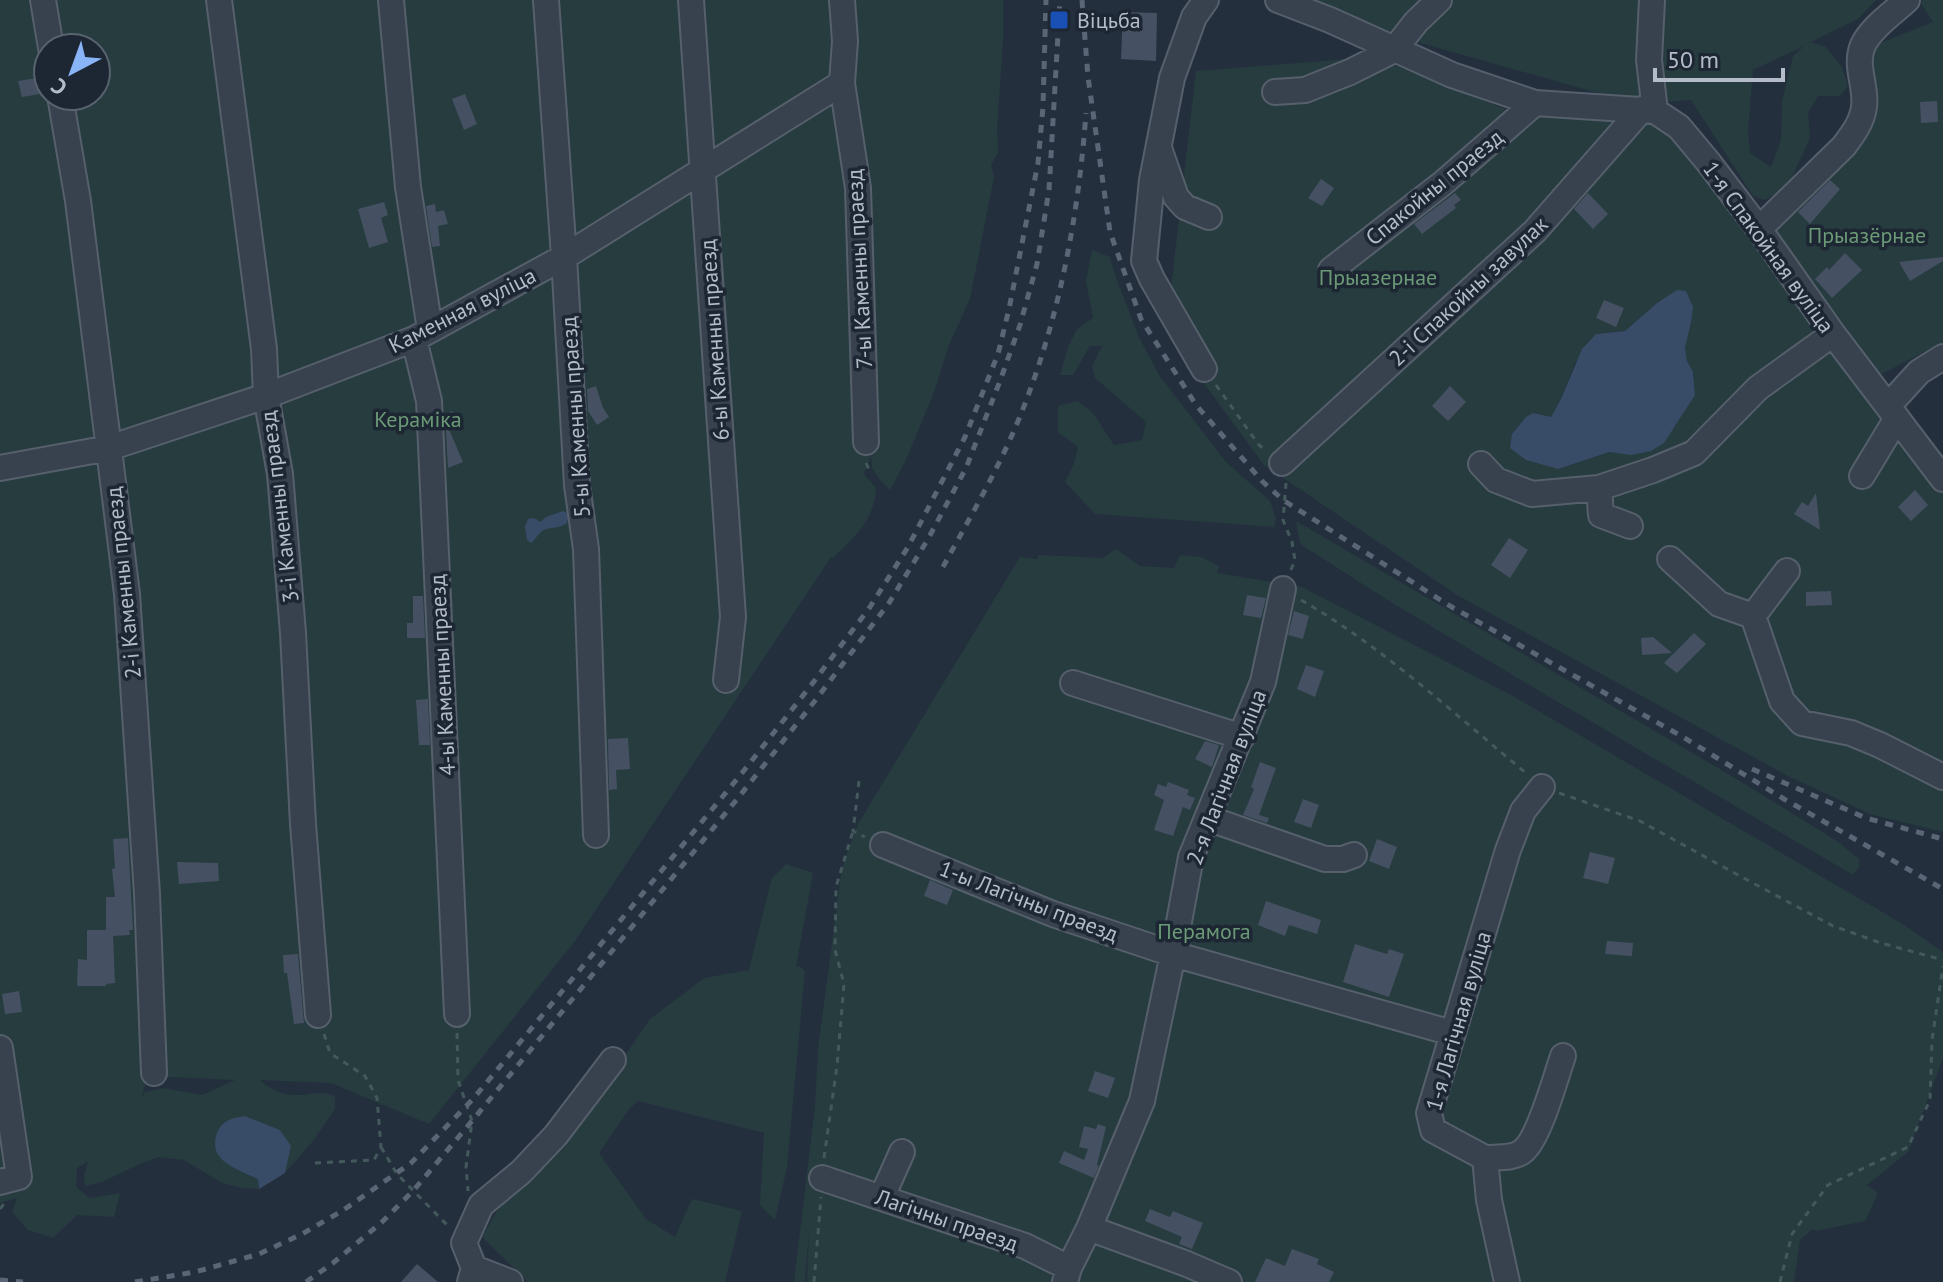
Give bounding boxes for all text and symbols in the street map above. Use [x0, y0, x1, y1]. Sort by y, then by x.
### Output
place label: Віцьба [1077, 6, 1141, 34]
marker: Віцьба [1048, 9, 1070, 31]
north arrow [32, 32, 112, 112]
scale bar [1655, 32, 1783, 82]
text: 50 m [1667, 44, 1719, 75]
text: С [45, 72, 73, 102]
street label: Спакойны праезд [1360, 123, 1509, 251]
street label: 1-я Спакойная вуліца [1697, 156, 1841, 338]
street label: 7-ы Каменны праезд [840, 168, 878, 370]
street label: 2-і Спакойны завулак [1383, 210, 1554, 372]
park label: Прыазёрнае [1808, 221, 1926, 249]
street label: 6-ы Каменны праезд [693, 238, 735, 441]
street label: Каменная вуліца [384, 261, 540, 359]
park label: Прыазернае [1319, 263, 1437, 291]
street label: 5-ы Каменны праезд [554, 315, 596, 518]
park label: Кераміка [374, 405, 462, 433]
street label: 3-і Каменны праезд [253, 409, 305, 604]
street label: 2-і Каменны праезд [99, 486, 147, 680]
street label: 4-ы Каменны праезд [423, 574, 461, 776]
street label: 2-я Лагічная вуліца [1180, 685, 1272, 869]
street label: 1-ы Лагічны праезд [936, 854, 1122, 948]
park label: Перамога [1157, 917, 1251, 945]
street label: 1-я Лагічная вуліца [1419, 928, 1497, 1114]
street label: Лагічны праезд [871, 1182, 1022, 1258]

